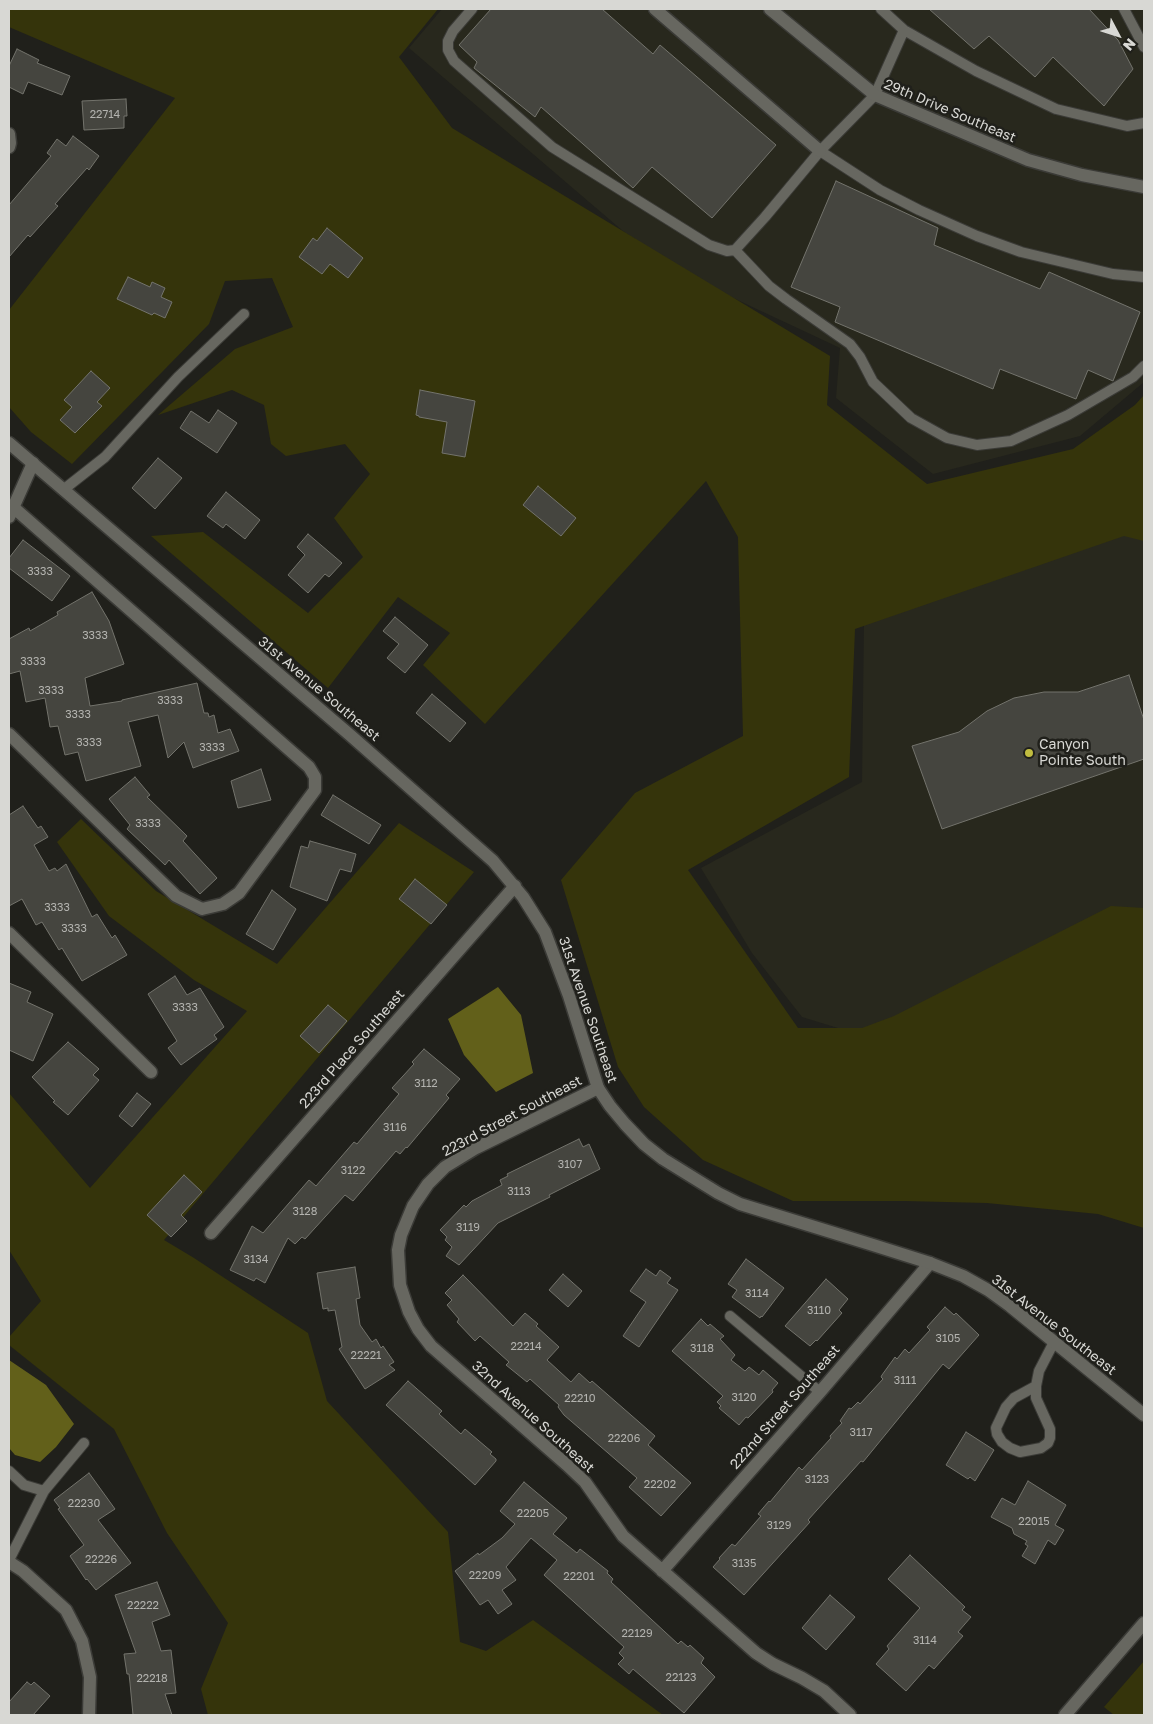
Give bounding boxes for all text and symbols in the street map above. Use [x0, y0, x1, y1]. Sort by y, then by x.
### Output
north arrow [1093, 10, 1143, 60]
text: N [1120, 35, 1140, 54]
street label: 29th Drive Southeast [882, 76, 1018, 146]
house number: 22714 [90, 108, 120, 122]
house number: 3333 [27, 565, 53, 579]
house number: 3333 [82, 629, 108, 643]
street label: 31st Avenue Southeast [255, 633, 383, 745]
house number: 3333 [20, 655, 46, 669]
house number: 3333 [38, 684, 64, 698]
house number: 3333 [157, 694, 183, 708]
house number: 3333 [65, 708, 91, 722]
house number: 3333 [76, 736, 102, 750]
place label: Canyon Pointe South [1039, 737, 1126, 770]
house number: 3333 [199, 741, 225, 755]
marker: Canyon Pointe South [1023, 747, 1035, 759]
house number: 3333 [135, 817, 161, 831]
house number: 3333 [44, 901, 70, 915]
house number: 3333 [61, 922, 87, 936]
street label: 31st Avenue Southeast [555, 935, 621, 1085]
street label: 223rd Place Southeast [296, 986, 408, 1112]
house number: 3333 [172, 1001, 198, 1015]
street label: 223rd Street Southeast [439, 1072, 585, 1160]
house number: 3112 [414, 1077, 438, 1091]
house number: 3116 [383, 1121, 407, 1135]
house number: 3107 [558, 1158, 582, 1172]
house number: 3122 [341, 1164, 365, 1178]
house number: 3113 [507, 1185, 531, 1199]
house number: 3128 [293, 1205, 317, 1219]
house number: 3119 [456, 1221, 480, 1235]
house number: 3134 [244, 1253, 268, 1267]
street label: 31st Avenue Southeast [988, 1271, 1120, 1379]
house number: 3114 [745, 1287, 769, 1301]
house number: 3110 [807, 1304, 831, 1318]
house number: 3105 [936, 1332, 960, 1346]
house number: 22214 [510, 1340, 542, 1354]
street label: 222nd Street Southeast [726, 1341, 844, 1473]
house number: 3118 [690, 1342, 714, 1356]
house number: 22221 [351, 1349, 381, 1363]
street label: 32nd Avenue Southeast [468, 1358, 598, 1476]
house number: 3111 [894, 1374, 916, 1388]
house number: 3120 [732, 1391, 756, 1405]
house number: 22210 [564, 1392, 596, 1406]
house number: 3117 [850, 1426, 872, 1440]
house number: 22206 [608, 1432, 640, 1446]
house number: 3123 [805, 1473, 829, 1487]
house number: 22202 [644, 1478, 676, 1492]
house number: 22230 [68, 1497, 100, 1511]
house number: 22205 [517, 1507, 549, 1521]
house number: 22015 [1018, 1515, 1050, 1529]
house number: 3129 [767, 1519, 791, 1533]
house number: 22226 [85, 1553, 117, 1567]
house number: 3135 [732, 1557, 756, 1571]
house number: 22209 [469, 1569, 501, 1583]
house number: 22201 [563, 1570, 595, 1584]
house number: 22222 [127, 1599, 159, 1613]
house number: 22129 [621, 1627, 653, 1641]
house number: 3114 [913, 1634, 937, 1648]
house number: 22123 [666, 1671, 696, 1685]
house number: 22218 [136, 1672, 168, 1686]

